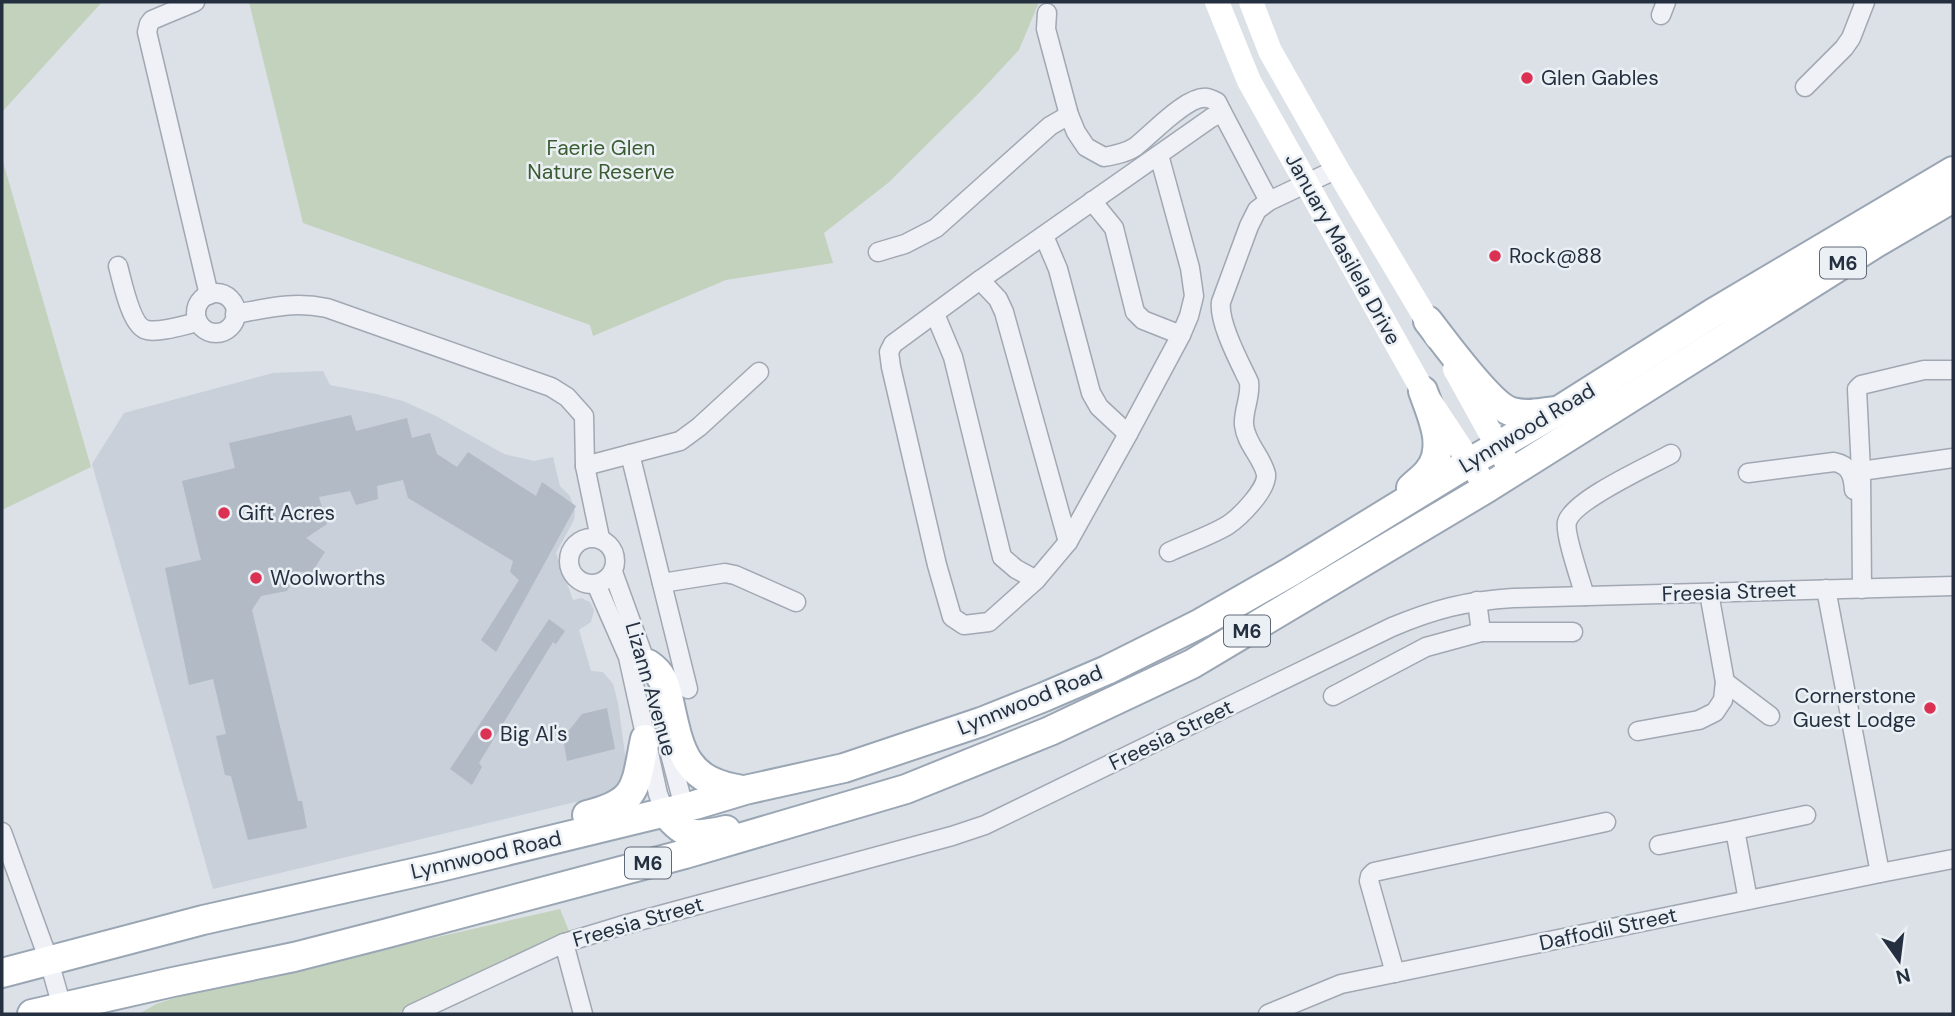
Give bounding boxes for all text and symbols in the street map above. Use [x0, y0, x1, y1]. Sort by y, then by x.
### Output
place label: Glen Gables [1541, 64, 1659, 92]
marker: Glen Gables [1519, 70, 1535, 86]
park label: Faerie Glen Nature Reserve [527, 134, 675, 186]
street label: January Masilela Drive [1279, 148, 1407, 350]
place label: Rock@88 [1509, 242, 1602, 270]
road number: M6 [1820, 247, 1866, 278]
marker: Rock@88 [1487, 248, 1503, 264]
street label: Lynnwood Road [1454, 376, 1600, 480]
place label: Gift Acres [238, 499, 335, 527]
marker: Gift Acres [216, 505, 232, 521]
place label: Woolworths [270, 564, 386, 592]
marker: Woolworths [248, 570, 264, 586]
street label: Freesia Street [1661, 576, 1797, 608]
road number: M6 [1224, 616, 1270, 646]
street label: Lizann Avenue [618, 619, 684, 759]
street label: Lynnwood Road [953, 658, 1107, 742]
place label: Cornerstone Guest Lodge [1793, 682, 1916, 734]
street label: Freesia Street [1104, 693, 1238, 777]
marker: Cornerstone Guest Lodge [1922, 700, 1938, 716]
place label: Big Al's [500, 720, 568, 748]
marker: Big Al's [478, 726, 494, 742]
street label: Lynnwood Road [408, 824, 564, 886]
road number: M6 [625, 848, 671, 878]
street label: Freesia Street [569, 890, 707, 954]
street label: Daffodil Street [1537, 901, 1679, 957]
north arrow [1864, 925, 1934, 995]
text: N [1893, 962, 1913, 990]

